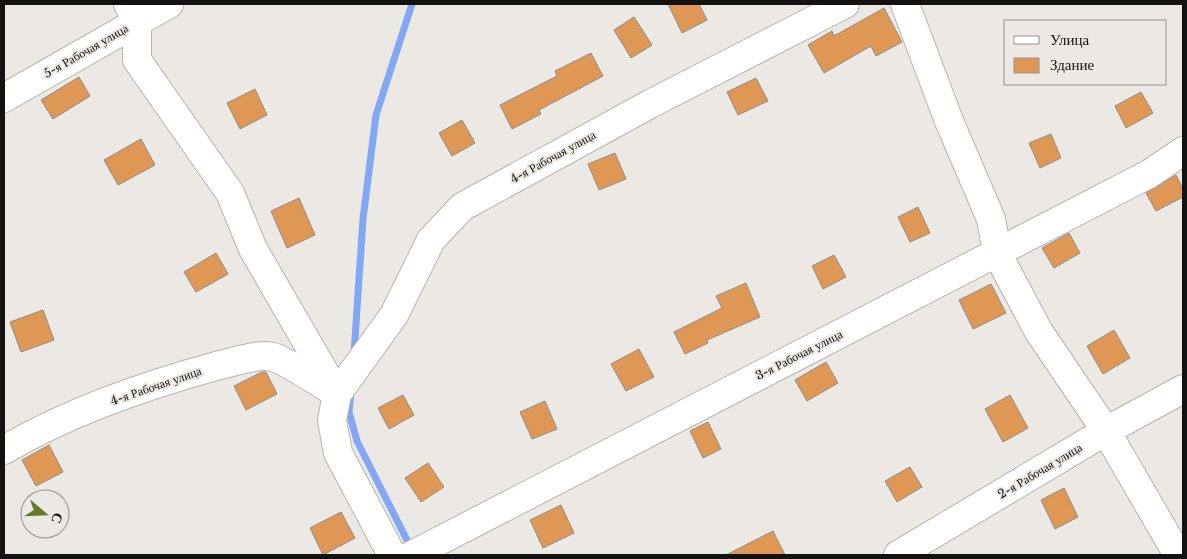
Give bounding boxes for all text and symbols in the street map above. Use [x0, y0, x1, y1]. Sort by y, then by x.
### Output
street label: 5-я Рабочая улица [41, 20, 131, 81]
legend [1004, 20, 1167, 85]
text: Улица [1050, 30, 1089, 49]
text: Здание [1050, 55, 1094, 74]
street label: 4-я Рабочая улица [507, 127, 599, 186]
street label: 3-я Рабочая улица [753, 326, 845, 383]
street label: 4-я Рабочая улица [108, 363, 204, 408]
street label: 2-я Рабочая улица [995, 439, 1085, 502]
north arrow [20, 489, 70, 539]
text: С [47, 511, 67, 526]

